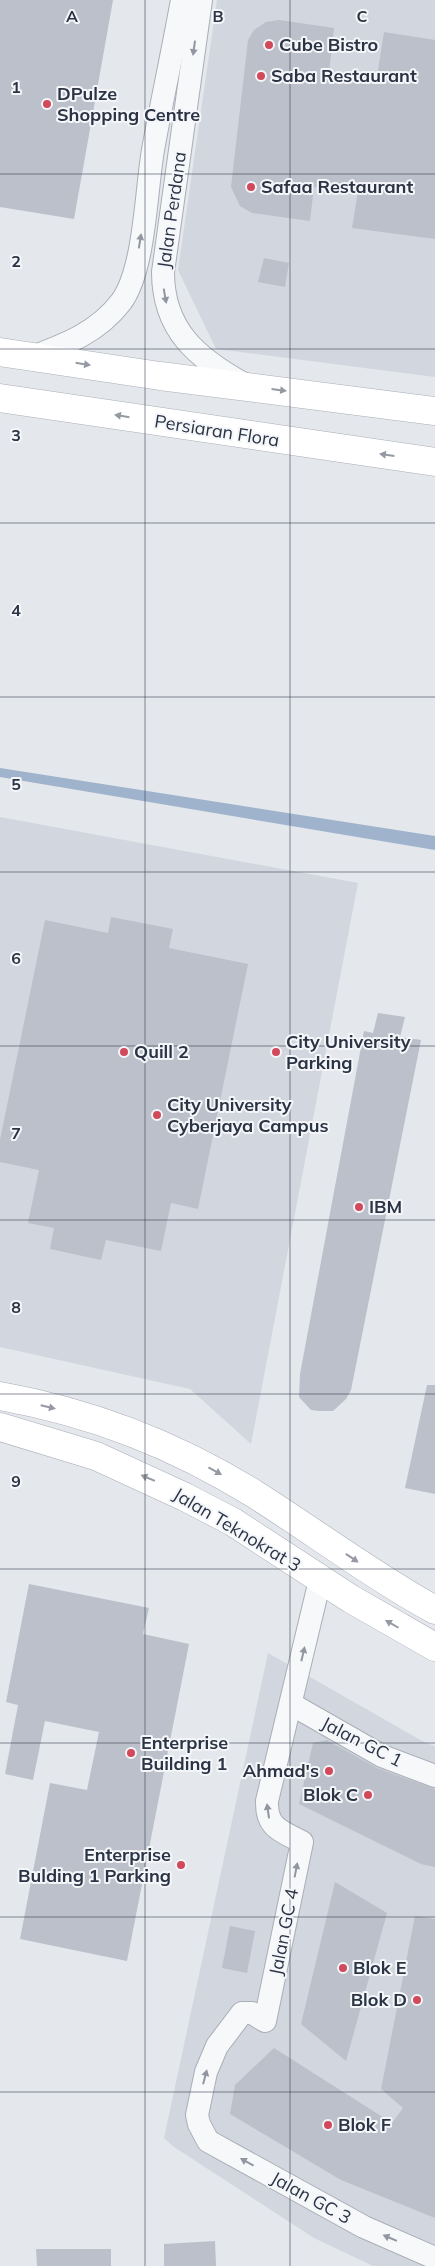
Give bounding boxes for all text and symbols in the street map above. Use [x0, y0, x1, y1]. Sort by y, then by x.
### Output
text: A [66, 6, 78, 26]
text: B [212, 6, 224, 26]
text: C [357, 6, 368, 26]
place label: Cube Bistro [279, 33, 378, 56]
marker: Cube Bistro [263, 39, 275, 51]
one-way arrow [190, 41, 198, 57]
place label: Saba Restaurant [271, 64, 417, 87]
marker: Saba Restaurant [255, 70, 267, 82]
text: 1 [11, 77, 21, 97]
place label: DPulze Shopping Centre [57, 82, 200, 126]
marker: DPulze Shopping Centre [41, 98, 53, 110]
street label: Jalan Perdana [152, 150, 191, 270]
place label: Safaa Restaurant [261, 175, 413, 198]
marker: Safaa Restaurant [245, 181, 257, 193]
one-way arrow [137, 232, 145, 248]
text: 2 [11, 251, 21, 271]
one-way arrow [161, 288, 169, 304]
one-way arrow [75, 361, 91, 369]
one-way arrow [271, 386, 287, 394]
street label: Persiaran Flora [153, 409, 281, 452]
one-way arrow [114, 412, 130, 420]
text: 3 [11, 425, 21, 445]
one-way arrow [378, 451, 394, 459]
text: 4 [11, 600, 21, 620]
text: 5 [11, 774, 21, 794]
text: 6 [11, 948, 21, 968]
place label: City University Parking [286, 1030, 411, 1074]
place label: Quill 2 [134, 1040, 189, 1063]
marker: Quill 2 [118, 1046, 130, 1058]
marker: City University Parking [270, 1046, 282, 1058]
place label: City University Cyberjaya Campus [167, 1093, 328, 1137]
marker: City University Cyberjaya Campus [151, 1109, 163, 1121]
text: 7 [11, 1123, 21, 1143]
place label: IBM [369, 1195, 402, 1218]
marker: IBM [353, 1201, 365, 1213]
text: 8 [11, 1297, 21, 1317]
one-way arrow [40, 1403, 55, 1411]
one-way arrow [208, 1467, 222, 1475]
text: 9 [11, 1471, 21, 1491]
one-way arrow [140, 1474, 155, 1482]
street label: Jalan Teknokrat 3 [169, 1482, 305, 1577]
one-way arrow [345, 1553, 359, 1563]
one-way arrow [386, 1619, 399, 1628]
one-way arrow [299, 1646, 307, 1661]
street label: Jalan GC 1 [318, 1711, 407, 1772]
place label: Enterprise Building 1 [141, 1731, 228, 1775]
marker: Enterprise Building 1 [125, 1747, 137, 1759]
place label: Ahmad's [243, 1759, 319, 1782]
marker: Ahmad's [323, 1765, 335, 1777]
place label: Blok C [303, 1783, 358, 1806]
marker: Blok C [362, 1789, 374, 1801]
one-way arrow [264, 1803, 272, 1819]
place label: Enterprise Bulding 1 Parking [18, 1843, 171, 1887]
marker: Enterprise Bulding 1 Parking [175, 1859, 187, 1871]
one-way arrow [292, 1863, 300, 1878]
street label: Jalan GC 4 [264, 1886, 303, 1977]
place label: Blok E [353, 1956, 406, 1979]
marker: Blok E [337, 1962, 349, 1974]
place label: Blok D [351, 1988, 407, 2011]
marker: Blok D [411, 1994, 423, 2006]
one-way arrow [202, 2069, 210, 2084]
place label: Blok F [338, 2113, 391, 2136]
marker: Blok F [322, 2119, 334, 2131]
one-way arrow [240, 2158, 253, 2167]
street label: Jalan GC 3 [267, 2166, 355, 2229]
one-way arrow [383, 2234, 397, 2242]

